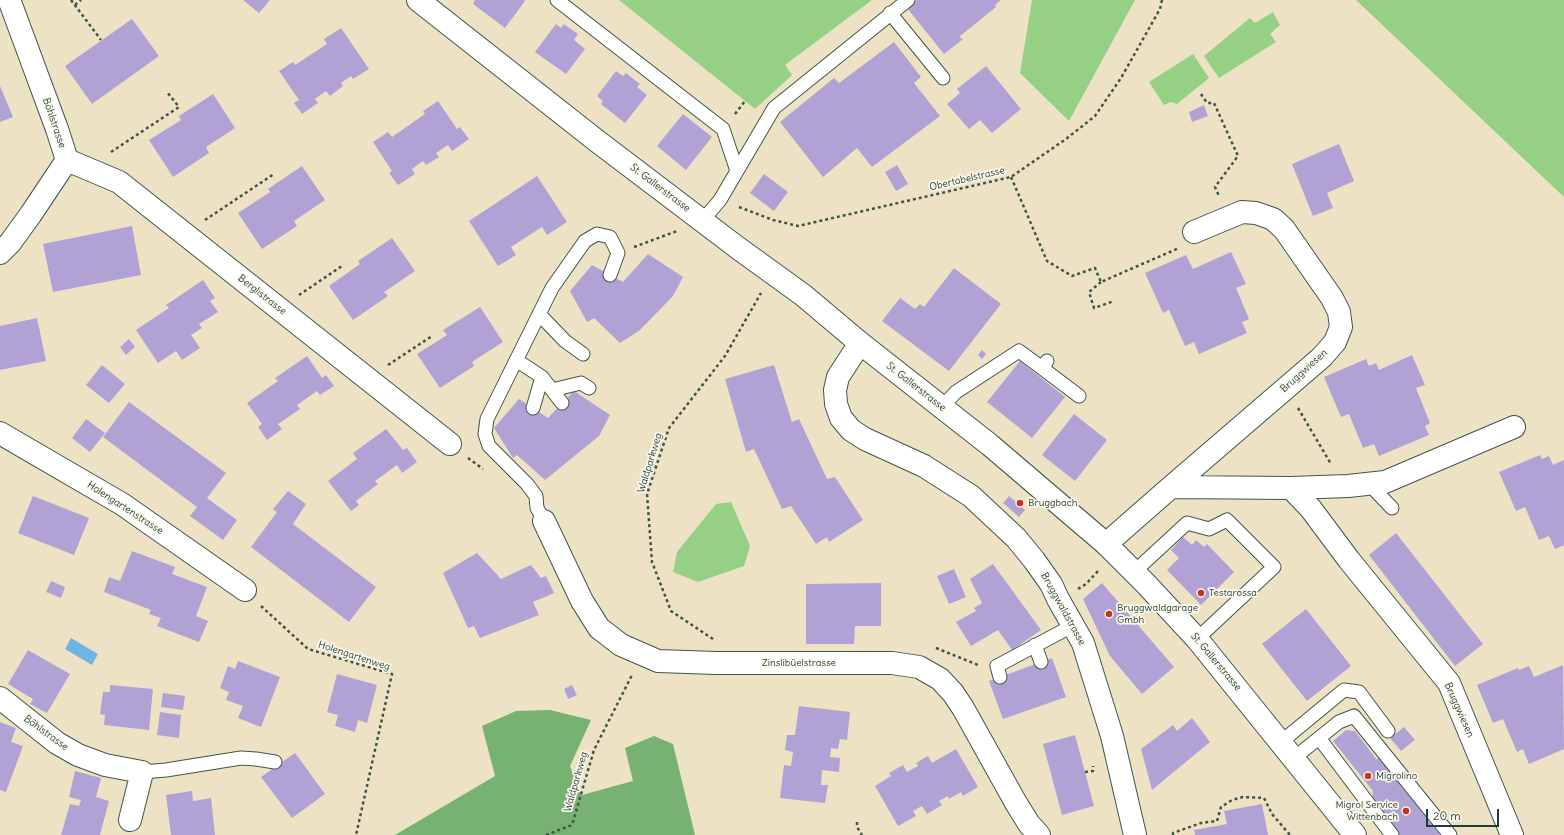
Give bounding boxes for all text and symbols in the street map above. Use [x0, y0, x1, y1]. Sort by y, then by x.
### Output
street label: Böhlstrasse [40, 96, 68, 150]
street label: St. Gallerstrasse [628, 161, 692, 215]
street label: Obertobelstrasse [928, 164, 1006, 194]
street label: Berglistrasse [235, 272, 289, 318]
street label: Bruggwiesen [1278, 347, 1330, 395]
street label: St. Gallerstrasse [884, 360, 948, 414]
street label: Waldparkweg [635, 432, 665, 494]
street label: Holengartenstrasse [85, 479, 165, 537]
place label: Bruggbach [1028, 497, 1078, 509]
marker: Bruggbach [1015, 498, 1025, 508]
street label: Bruggwaldstrasse [1038, 571, 1088, 647]
place label: Testarossa [1209, 587, 1257, 599]
marker: Testarossa [1196, 588, 1206, 598]
place label: Bruggwaldgarage Gmbh [1117, 602, 1198, 626]
marker: Bruggwaldgarage Gmbh [1104, 609, 1114, 619]
street label: St. Gallerstrasse [1188, 630, 1244, 694]
street label: Holengartenweg [317, 639, 391, 673]
street label: Zinslibüelstrasse [762, 657, 836, 669]
street label: Bruggwiesen [1442, 681, 1476, 739]
street label: Böhlstrasse [21, 713, 71, 753]
street label: Waldparkweg [562, 751, 590, 813]
place label: Migrolino [1376, 770, 1417, 782]
marker: Migrolino [1363, 771, 1373, 781]
place label: Migrol Service Wittenbach [1335, 799, 1398, 822]
scale bar [1428, 801, 1501, 827]
marker: Migrol Service Wittenbach [1401, 806, 1411, 816]
text: 20 m [1433, 808, 1461, 823]

